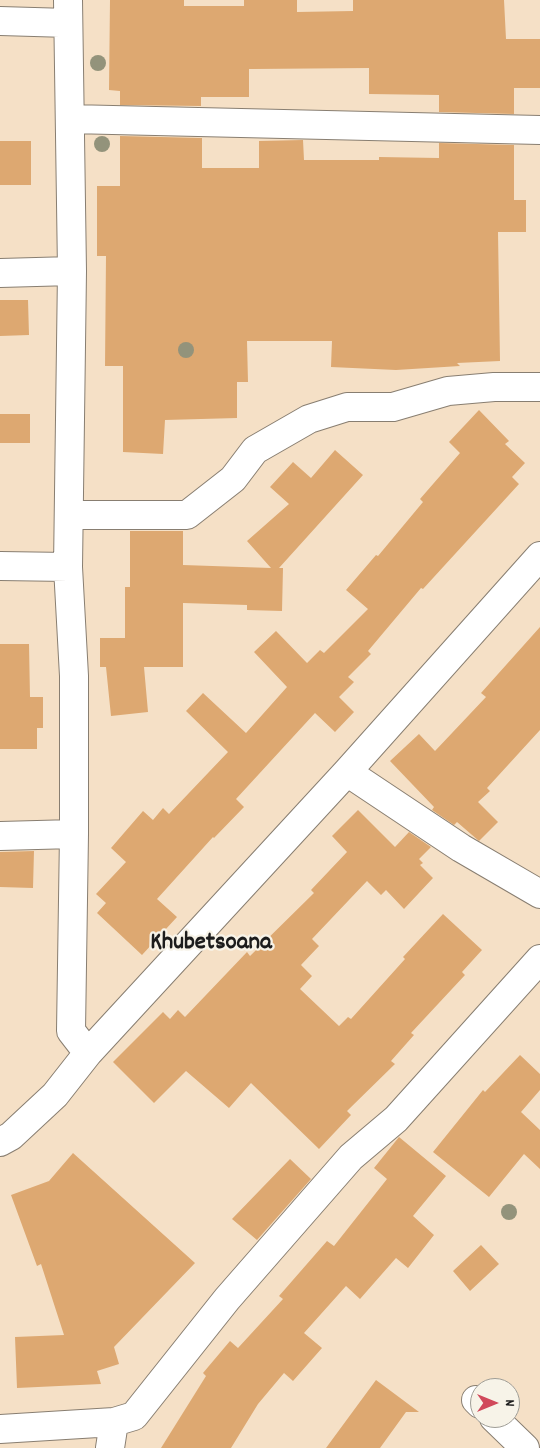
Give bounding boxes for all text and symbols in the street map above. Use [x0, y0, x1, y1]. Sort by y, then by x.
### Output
district label: Khubetsoana [150, 930, 272, 960]
north arrow [470, 1378, 520, 1428]
text: N [499, 1400, 519, 1406]

